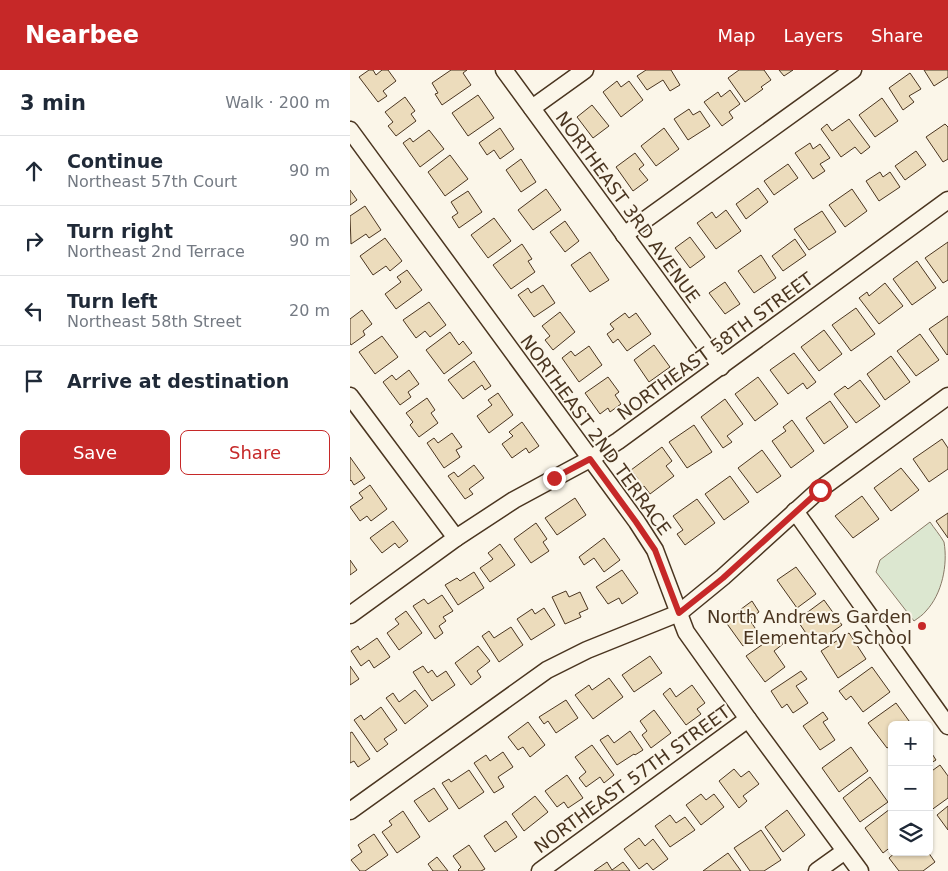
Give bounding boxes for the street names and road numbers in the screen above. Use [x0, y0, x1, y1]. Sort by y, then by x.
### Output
street label: NORTHEAST 3RD AVENUE [551, 107, 705, 307]
street label: NORTHEAST 58TH STREET [613, 267, 818, 424]
street label: NORTHEAST 2ND TERRACE [516, 331, 676, 539]
street label: NORTHEAST 57TH STREET [530, 700, 735, 857]

